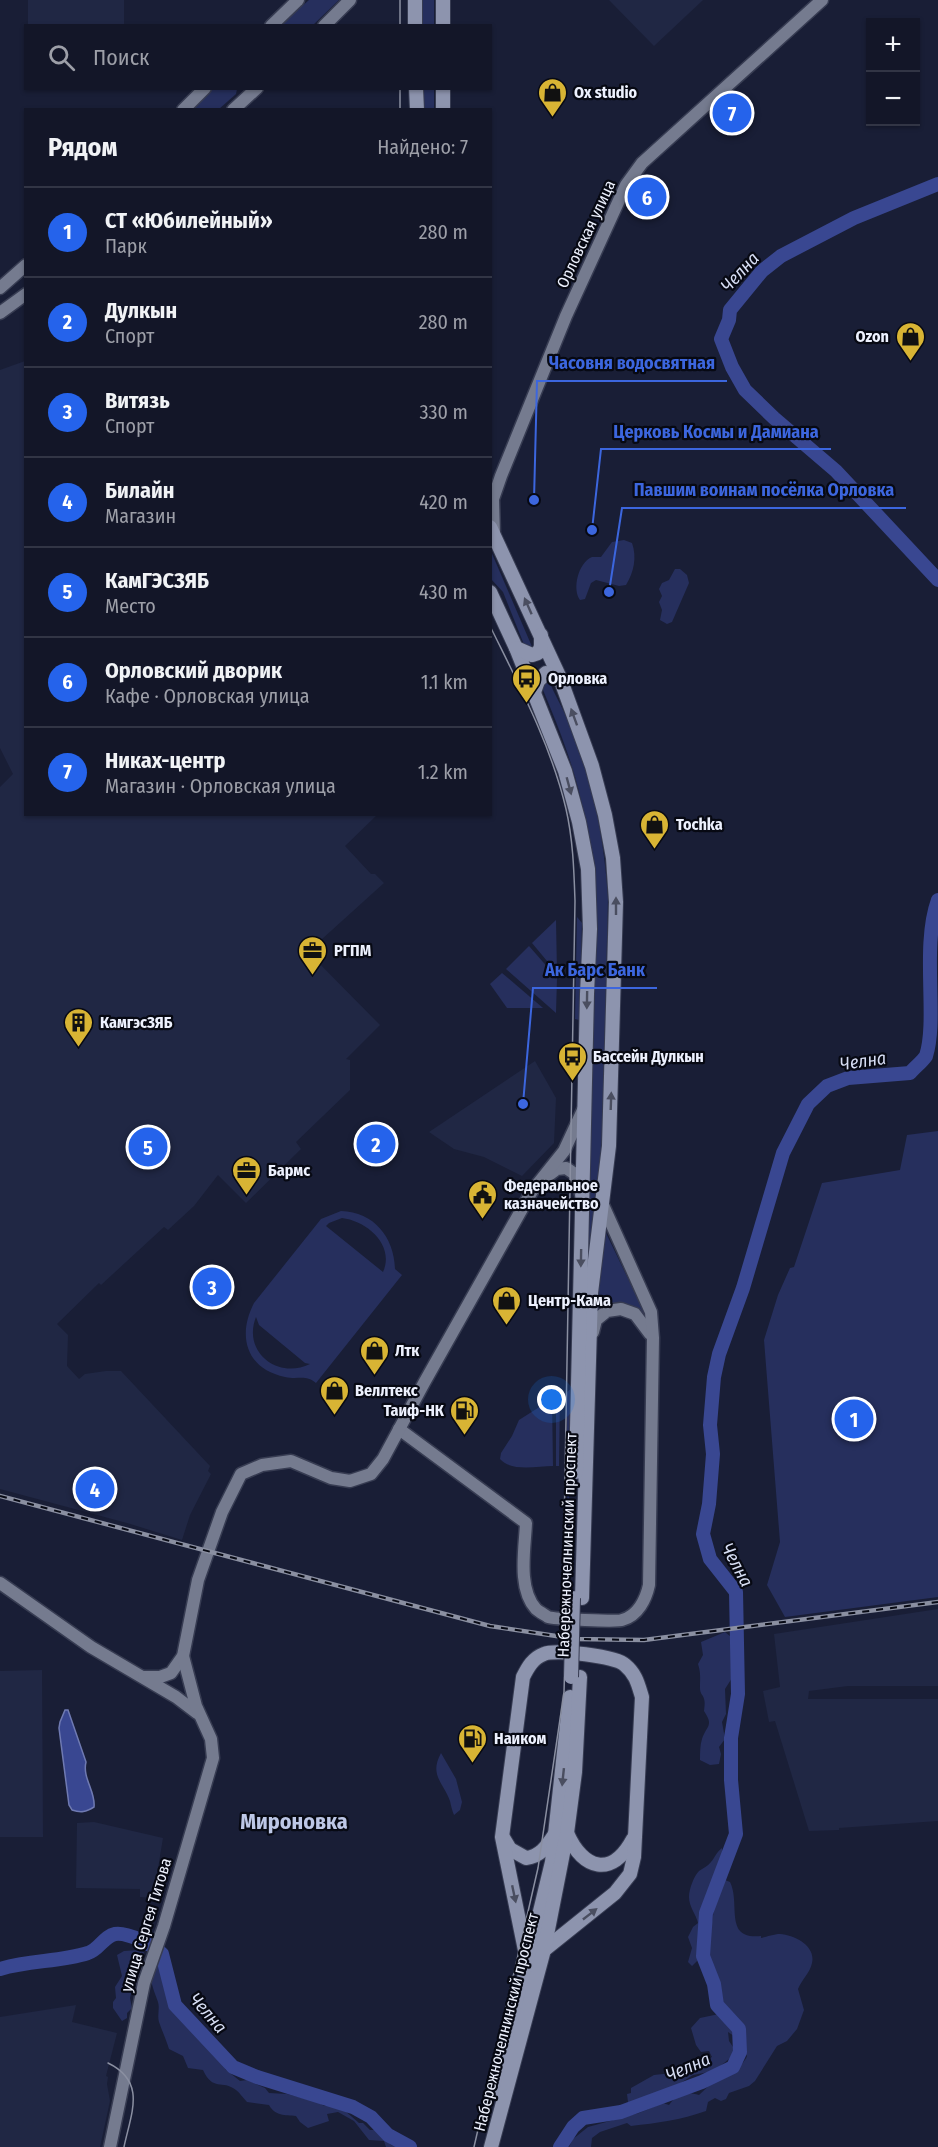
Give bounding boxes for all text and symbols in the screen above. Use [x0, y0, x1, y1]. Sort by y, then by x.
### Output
map controls [866, 18, 920, 126]
button: + [866, 18, 920, 72]
search box [24, 24, 492, 90]
icon: search [45, 41, 78, 74]
text: Поиск [93, 44, 149, 71]
button: − [866, 72, 920, 126]
shop icon: Ox studio [537, 76, 569, 118]
place label: Ox studio [574, 83, 638, 102]
pin: 7 [712, 90, 752, 136]
text: Рядом [48, 132, 117, 163]
text: Найдено: 7 [377, 135, 468, 159]
pin: 6 [628, 174, 666, 220]
street label: Орловская улица [553, 177, 619, 291]
text: СТ «Юбилейный» [105, 207, 273, 234]
text: 1 [63, 220, 72, 244]
text: 280 m [419, 220, 468, 244]
text: Парк [105, 234, 147, 258]
water label: Челна [716, 248, 764, 296]
text: Дулкын [105, 297, 177, 324]
text: 2 [63, 310, 72, 334]
text: 280 m [419, 310, 468, 334]
shop icon: Ozon [894, 320, 926, 362]
text: Спорт [105, 324, 154, 348]
place label: Ozon [856, 327, 889, 346]
callout: Часовня водосвятная [537, 345, 727, 381]
text: Часовня водосвятная [549, 352, 715, 374]
text: Витязь [105, 387, 170, 414]
text: 3 [63, 400, 72, 424]
text: 330 m [419, 400, 468, 424]
callout: Церковь Космы и Дамиана [601, 413, 831, 449]
text: Спорт [105, 414, 154, 438]
text: Церковь Космы и Дамиана [613, 421, 819, 443]
callout: Павшим воинам посёлка Орловка [622, 472, 906, 508]
text: Билайн [105, 477, 174, 504]
text: Павшим воинам посёлка Орловка [634, 479, 894, 501]
text: 4 [62, 490, 73, 514]
text: 420 m [419, 490, 468, 514]
text: Магазин [105, 504, 176, 528]
text: КамГЭСЗЯБ [105, 567, 209, 594]
text: 5 [63, 580, 72, 604]
text: 430 m [419, 580, 468, 604]
text: Место [105, 594, 156, 618]
one-way arrow [522, 597, 532, 615]
text: Орловский дворик [105, 657, 282, 684]
bus stop icon: Орловка [511, 662, 543, 704]
place label: Орловка [548, 669, 607, 688]
text: 6 [62, 670, 73, 694]
text: 1.1 km [421, 670, 468, 694]
text: Кафе · Орловская улица [105, 684, 310, 708]
one-way arrow [568, 707, 578, 725]
text: Никах-центр [105, 747, 225, 774]
text: 7 [63, 760, 72, 784]
text: 1.2 km [418, 760, 468, 784]
text: Магазин · Орловская улица [105, 774, 336, 798]
one-way arrow [565, 777, 575, 795]
shop icon: Tochka [639, 808, 671, 850]
place label: Tochka [676, 815, 723, 834]
one-way arrow [611, 896, 621, 915]
office icon: РГПМ [297, 934, 329, 976]
place label: РГПМ [334, 941, 372, 960]
callout: Ак Барс Банк [533, 952, 657, 988]
text: Ак Барс Банк [544, 959, 646, 981]
one-way arrow [582, 990, 592, 1009]
building icon: КамгэсЗЯБ [63, 1006, 95, 1048]
place label: КамгэсЗЯБ [100, 1013, 173, 1032]
bus stop icon: Бассейн Дулкын [556, 1040, 588, 1082]
place label: Бассейн Дулкын [593, 1047, 704, 1066]
water label: Челна [838, 1047, 888, 1075]
one-way arrow [606, 1091, 615, 1110]
pin: 2 [356, 1122, 395, 1166]
pin: 5 [128, 1124, 168, 1170]
office icon: Бармс [231, 1154, 263, 1196]
place label: Бармс [268, 1161, 310, 1180]
place label: Федеральное казначейство [504, 1176, 599, 1213]
public building icon: Федеральное казначейство [467, 1178, 499, 1220]
one-way arrow [576, 1249, 586, 1268]
pin: 3 [192, 1264, 232, 1310]
shop icon: Центр-Кама [491, 1284, 523, 1326]
place label: Центр-Кама [528, 1291, 611, 1310]
shop icon: Лтк [358, 1334, 390, 1376]
place label: Лтк [395, 1341, 420, 1360]
shop icon: Веллтекс [318, 1374, 350, 1416]
place label: Веллтекс [355, 1381, 418, 1400]
your location [537, 1385, 566, 1414]
fuel station icon: Таиф-НК [449, 1394, 481, 1436]
pin: 1 [834, 1396, 874, 1442]
place label: Таиф-НК [383, 1401, 445, 1420]
street label: Набережночелнинский проспект [554, 1432, 580, 1658]
pin: 4 [76, 1466, 115, 1512]
water label: Челна [716, 1539, 758, 1591]
fuel station icon: Наиком [457, 1722, 489, 1764]
place label: Наиком [494, 1729, 546, 1748]
one-way arrow [558, 1767, 567, 1786]
district label: Мироновка [240, 1808, 348, 1835]
street label: улица Сергея Титова [117, 1856, 175, 1994]
one-way arrow [509, 1885, 519, 1904]
one-way arrow [582, 1908, 597, 1920]
street label: Набережночелнинский проспект [470, 1910, 543, 2133]
water label: Челна [184, 1988, 232, 2038]
water label: Челна [662, 2048, 714, 2086]

